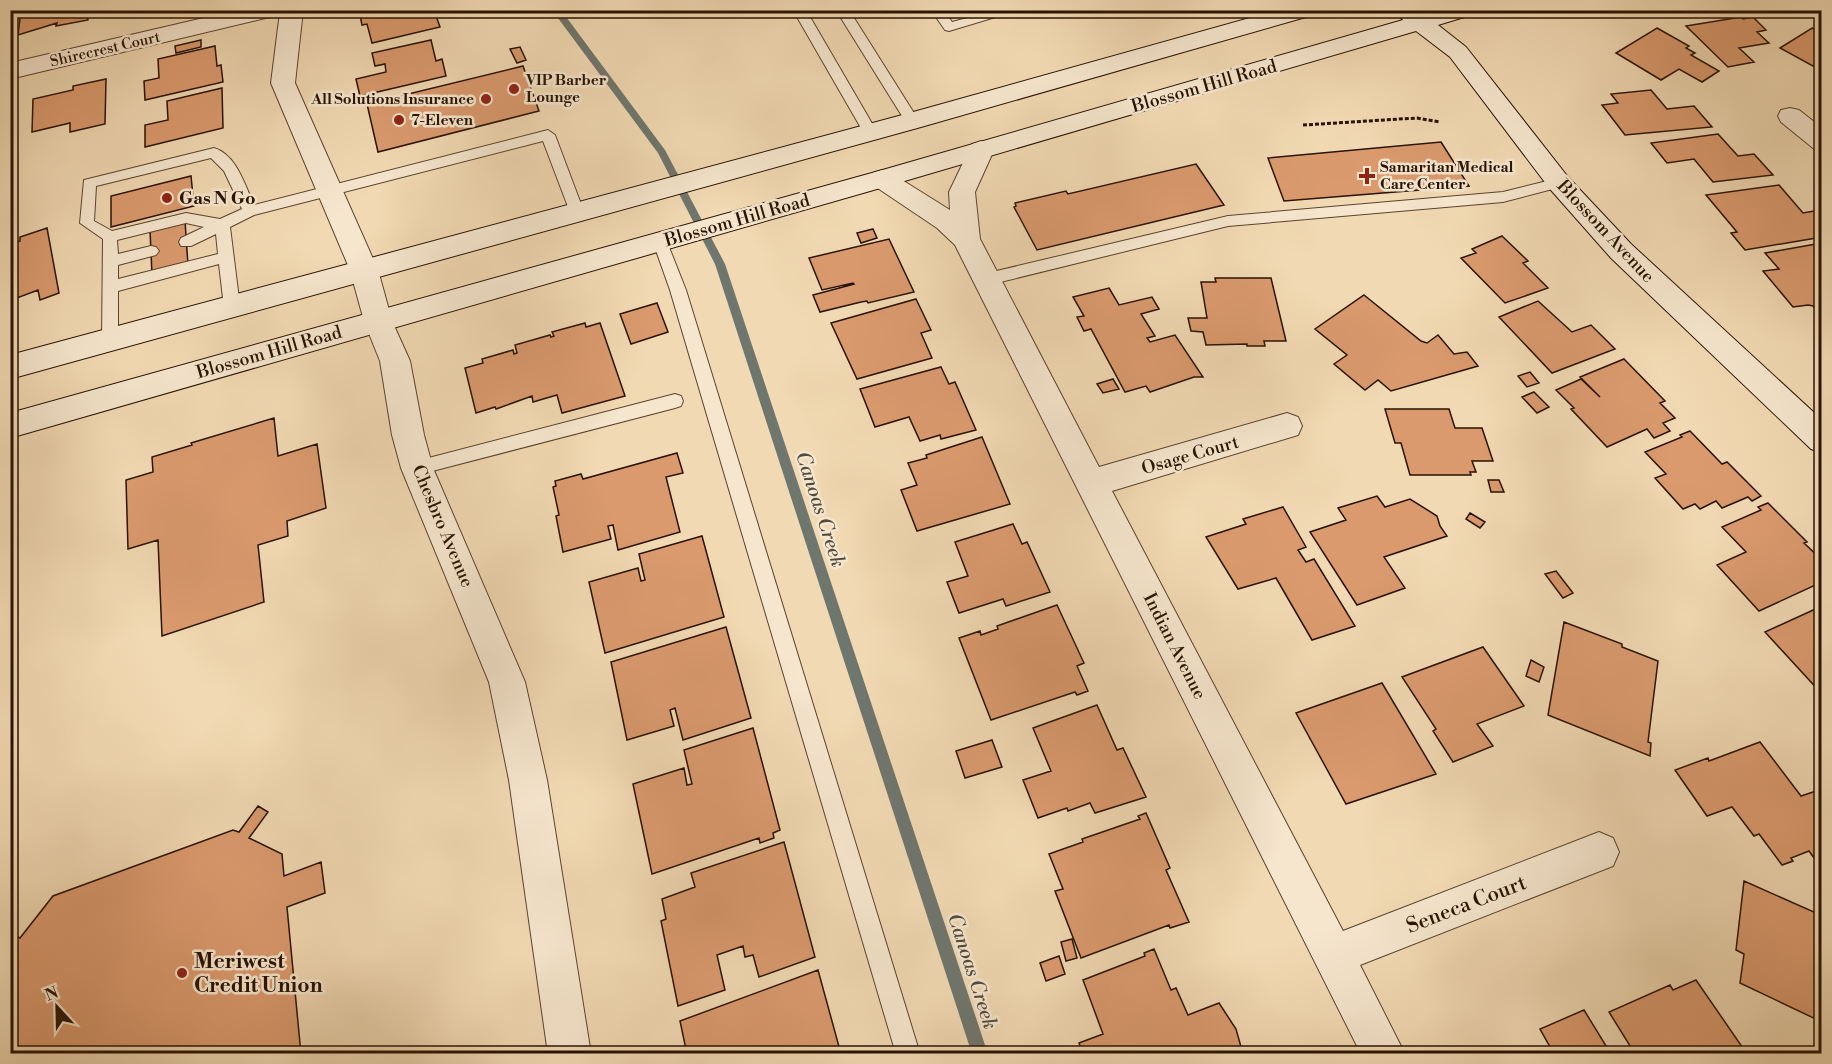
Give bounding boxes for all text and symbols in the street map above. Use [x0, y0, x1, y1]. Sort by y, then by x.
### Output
street label: Shirecrest Court [48, 27, 163, 71]
street label: Blossom Hill Road [1128, 55, 1280, 118]
place label: VIP Barber Lounge [525, 71, 607, 107]
marker: VIP Barber Lounge [507, 82, 521, 96]
place label: All Solutions Insurance [310, 90, 474, 109]
marker: All Solutions Insurance [479, 92, 493, 106]
place label: 7-Eleven [411, 111, 474, 130]
marker: 7-Eleven [392, 113, 406, 127]
place label: Samaritan Medical Care Center [1380, 158, 1514, 194]
marker: Samaritan Medical Care Center [1358, 167, 1376, 185]
street label: Blossom Avenue [1551, 174, 1659, 288]
place label: Gas N Go [179, 187, 256, 210]
street label: Blossom Hill Road [661, 189, 813, 252]
marker: Gas N Go [160, 191, 174, 205]
street label: Blossom Hill Road [193, 321, 345, 384]
street label: Osage Court [1139, 430, 1242, 480]
water label: Canoas Creek [789, 448, 850, 571]
street label: Chesbro Avenue [406, 461, 479, 591]
street label: Indian Avenue [1138, 589, 1211, 703]
street label: Seneca Court [1403, 870, 1531, 940]
water label: Canoas Creek [941, 910, 1002, 1033]
place label: Meriwest Credit Union [194, 949, 323, 999]
marker: Meriwest Credit Union [175, 966, 189, 980]
north arrow [27, 977, 87, 1037]
text: N [42, 982, 62, 1006]

